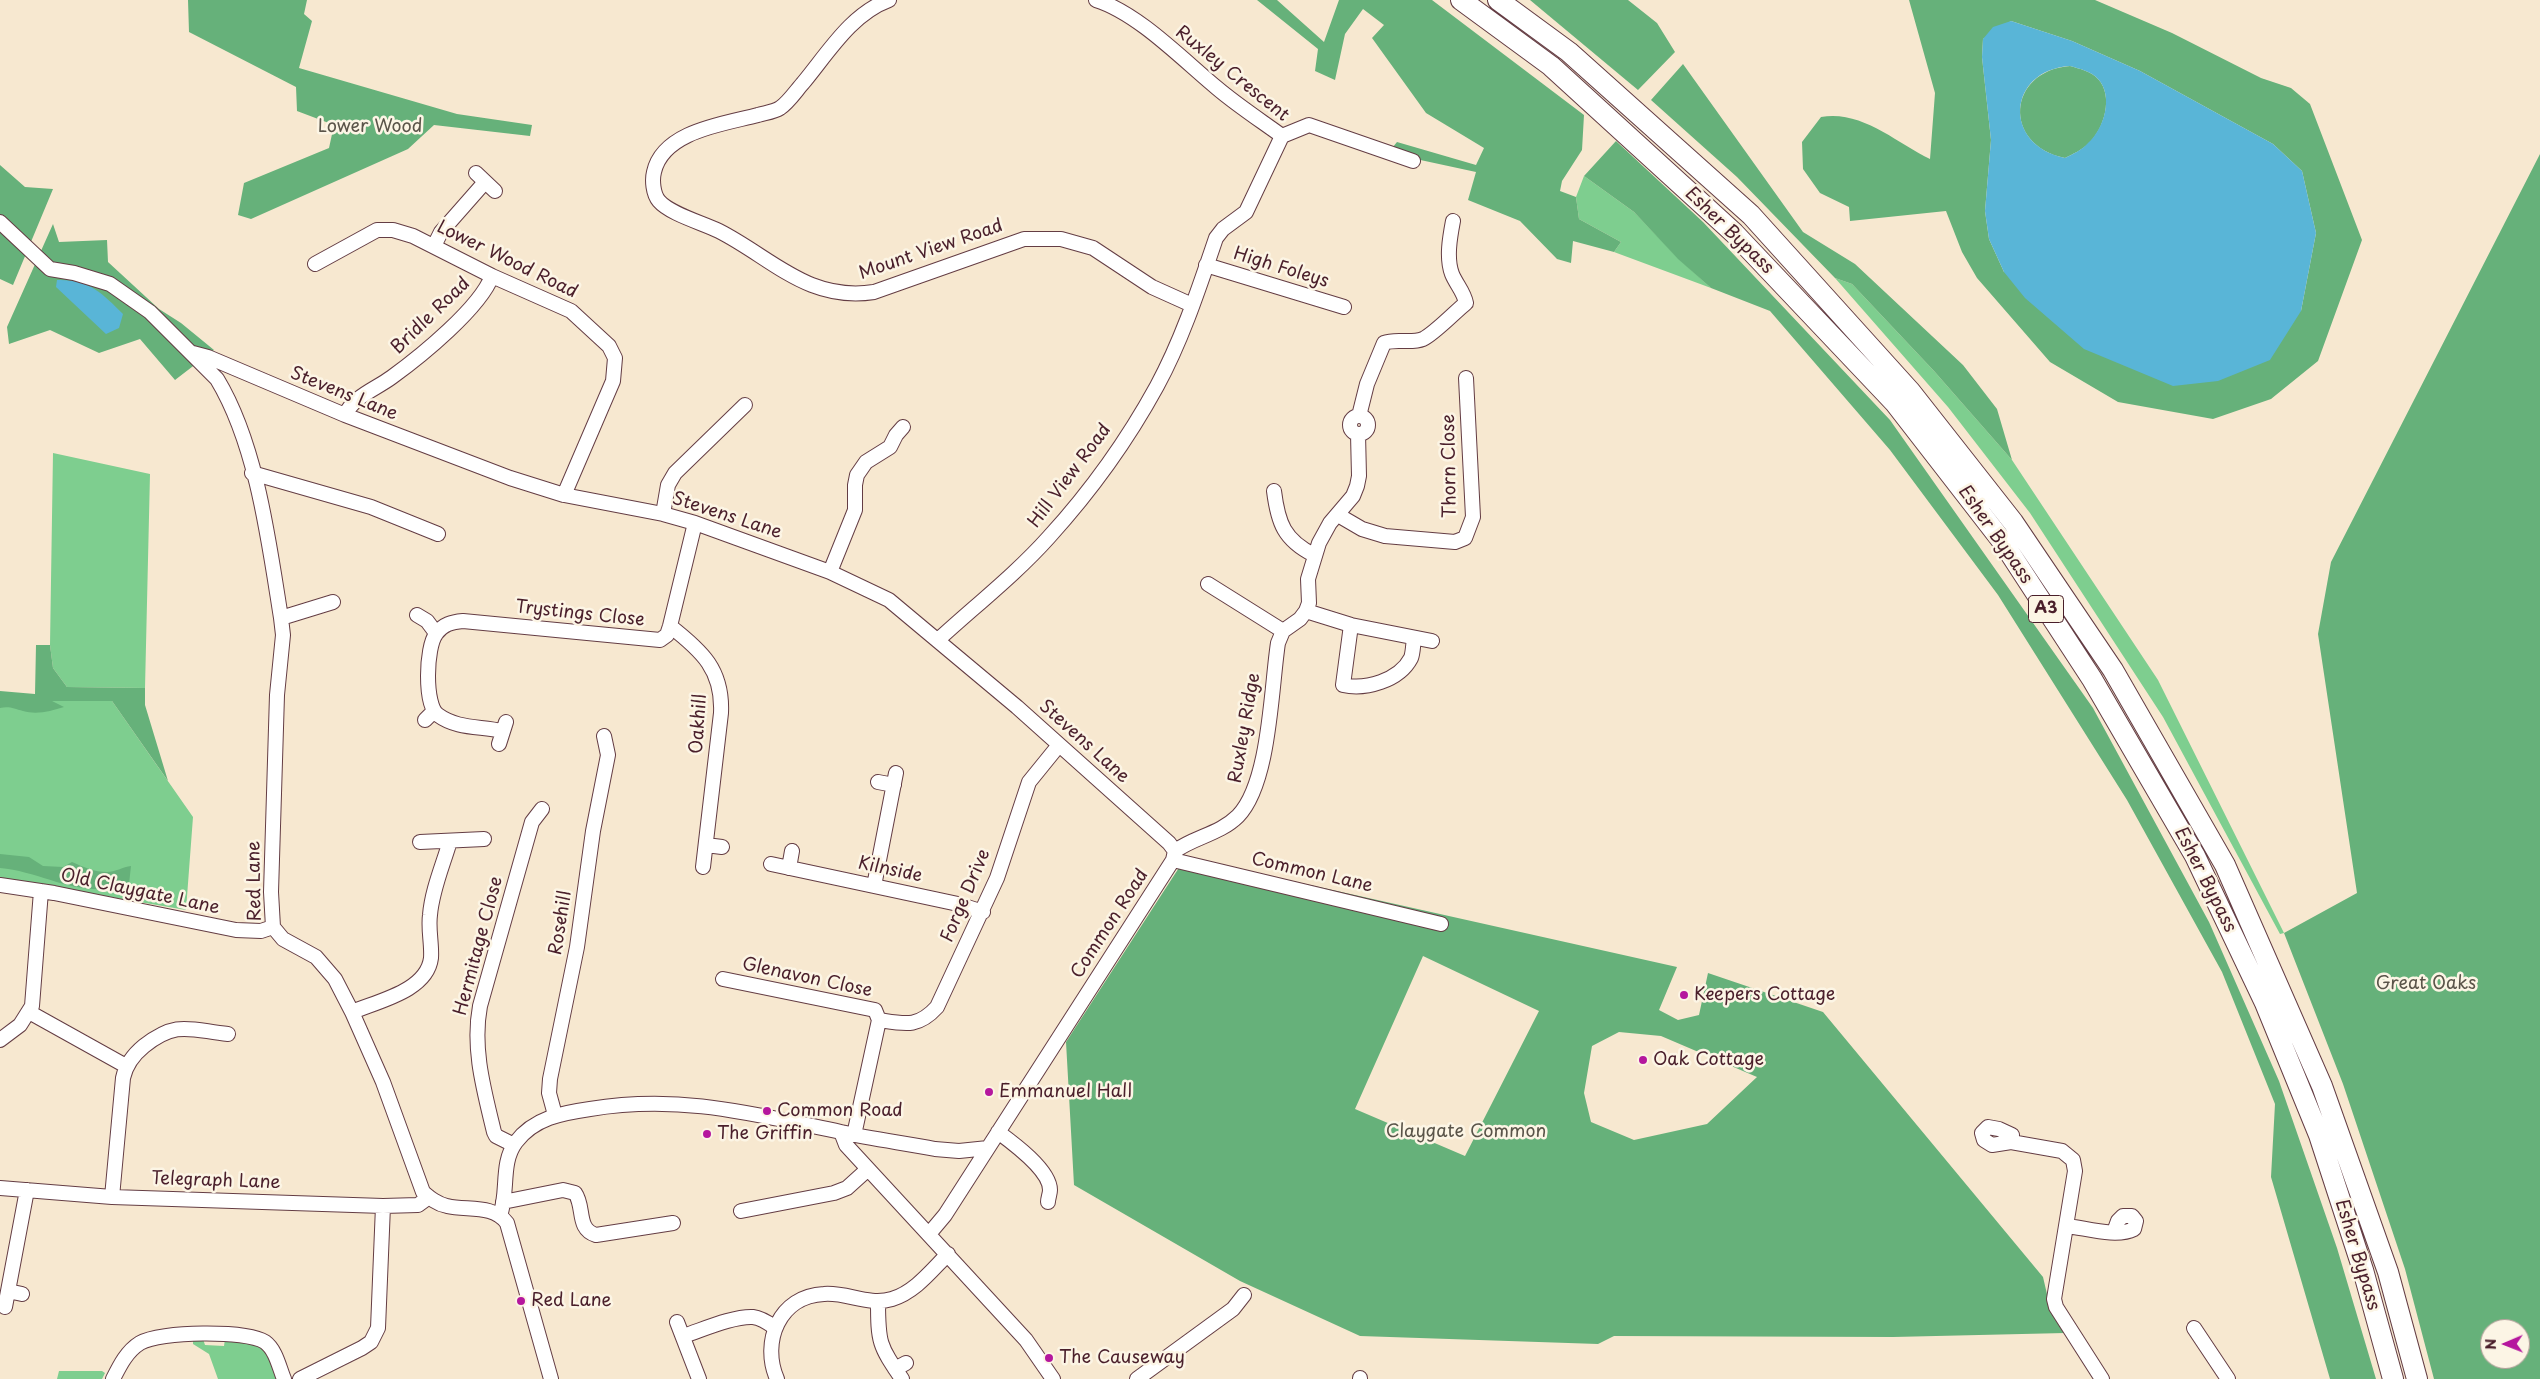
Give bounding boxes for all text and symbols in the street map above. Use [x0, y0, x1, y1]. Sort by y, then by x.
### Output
street label: Ruxley Crescent [1171, 22, 1293, 126]
park label: Lower Wood [318, 116, 422, 138]
street label: Esher Bypass [1680, 183, 1778, 279]
street label: Mount View Road [856, 215, 1006, 285]
street label: Lower Wood Road [433, 217, 581, 303]
street label: High Foleys [1231, 243, 1331, 293]
street label: Bridle Road [387, 273, 475, 359]
street label: Stevens Lane [287, 363, 401, 425]
street label: Thorn Close [1438, 414, 1462, 518]
street label: Hill View Road [1024, 420, 1116, 532]
street label: Esher Bypass [1953, 482, 2037, 588]
street label: Stevens Lane [669, 488, 785, 544]
street label: Trystings Close [514, 596, 646, 632]
road number: A3 [2028, 596, 2064, 622]
street label: Ruxley Ridge [1225, 671, 1265, 785]
street label: Oakhill [686, 693, 712, 755]
street label: Stevens Lane [1034, 696, 1134, 788]
street label: Esher Bypass [2169, 824, 2241, 936]
street label: Red Lane [243, 840, 267, 922]
street label: Forge Drive [937, 846, 995, 946]
street label: Common Lane [1249, 849, 1375, 897]
street label: Kilnside [856, 853, 924, 887]
street label: Old Claygate Lane [58, 865, 222, 919]
street label: Common Road [1067, 865, 1153, 983]
street label: Hermitage Close [450, 874, 508, 1018]
street label: Rosehill [545, 889, 577, 957]
street label: Glenavon Close [740, 954, 874, 1002]
park label: Great Oaks [2376, 973, 2476, 995]
place label: Keepers Cottage [1694, 984, 1835, 1006]
marker: Keepers Cottage [1678, 989, 1690, 1001]
place label: Oak Cottage [1653, 1049, 1764, 1071]
marker: Oak Cottage [1637, 1054, 1649, 1066]
place label: Emmanuel Hall [999, 1081, 1132, 1103]
marker: Emmanuel Hall [983, 1086, 995, 1098]
place label: Common Road [777, 1100, 903, 1122]
marker: Common Road [761, 1105, 773, 1117]
park label: Claygate Common [1386, 1121, 1546, 1143]
place label: The Griffin [717, 1123, 813, 1145]
marker: The Griffin [701, 1128, 713, 1140]
street label: Telegraph Lane [151, 1168, 281, 1194]
street label: Esher Bypass [2330, 1197, 2384, 1313]
place label: Red Lane [531, 1290, 612, 1312]
marker: Red Lane [515, 1295, 527, 1307]
north arrow [2480, 1319, 2530, 1369]
text: N [2480, 1339, 2501, 1350]
place label: The Causeway [1059, 1347, 1185, 1369]
marker: The Causeway [1043, 1352, 1055, 1364]

